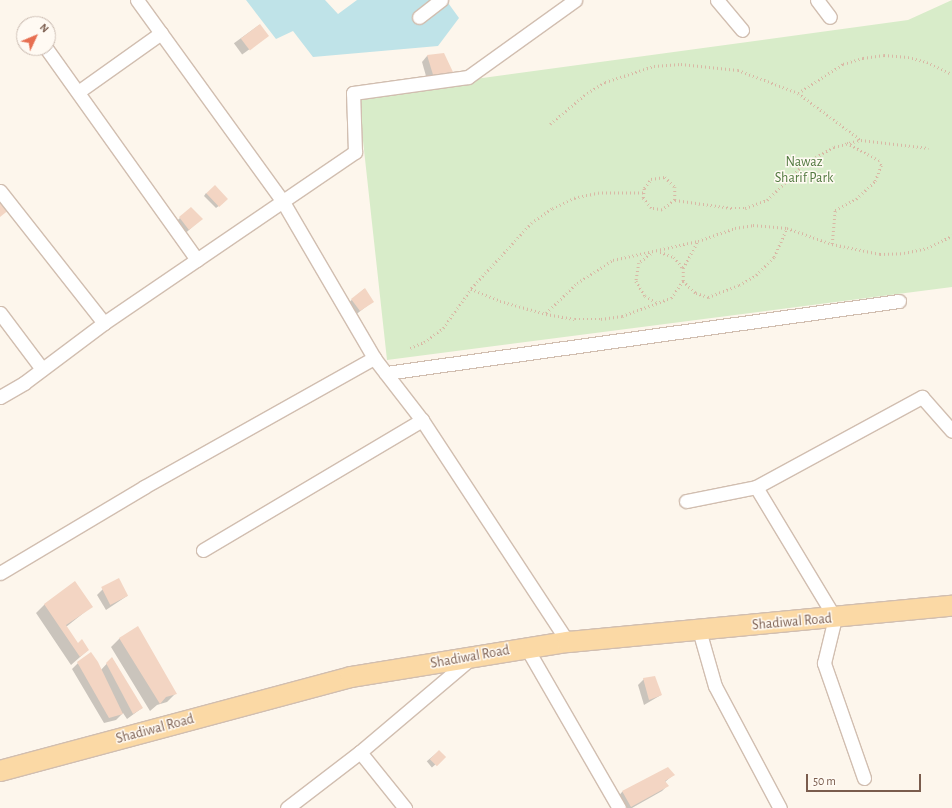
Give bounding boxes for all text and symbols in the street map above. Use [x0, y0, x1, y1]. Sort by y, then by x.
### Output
north arrow [16, 16, 56, 56]
text: N [38, 21, 51, 35]
park label: Nawaz Sharif Park [775, 154, 833, 186]
street label: Shadiwal Road [751, 610, 833, 634]
street label: Shadiwal Road [429, 642, 511, 672]
street label: Shadiwal Road [114, 711, 196, 747]
scale bar [808, 766, 923, 792]
text: 50 m [813, 775, 836, 787]

